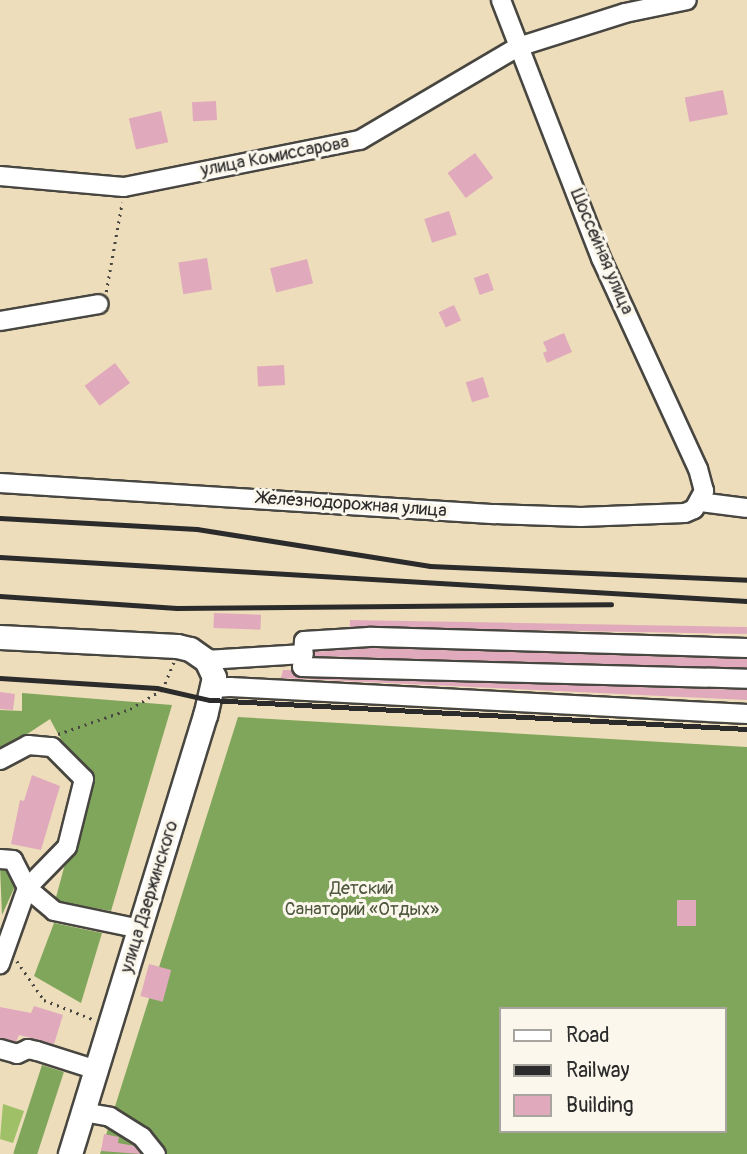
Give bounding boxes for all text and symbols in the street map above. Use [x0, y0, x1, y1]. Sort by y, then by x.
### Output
street label: улица Комиссарова [199, 132, 351, 182]
street label: Шоссейная улица [565, 186, 637, 318]
street label: Железнодорожная улица [256, 488, 448, 522]
street label: улица Дзержинского [117, 818, 183, 976]
park label: Детский Санаторий «Отдых» [285, 879, 439, 922]
legend [498, 1007, 726, 1133]
text: Road [566, 1022, 610, 1049]
text: Railway [566, 1057, 630, 1084]
text: Building [566, 1092, 633, 1119]

